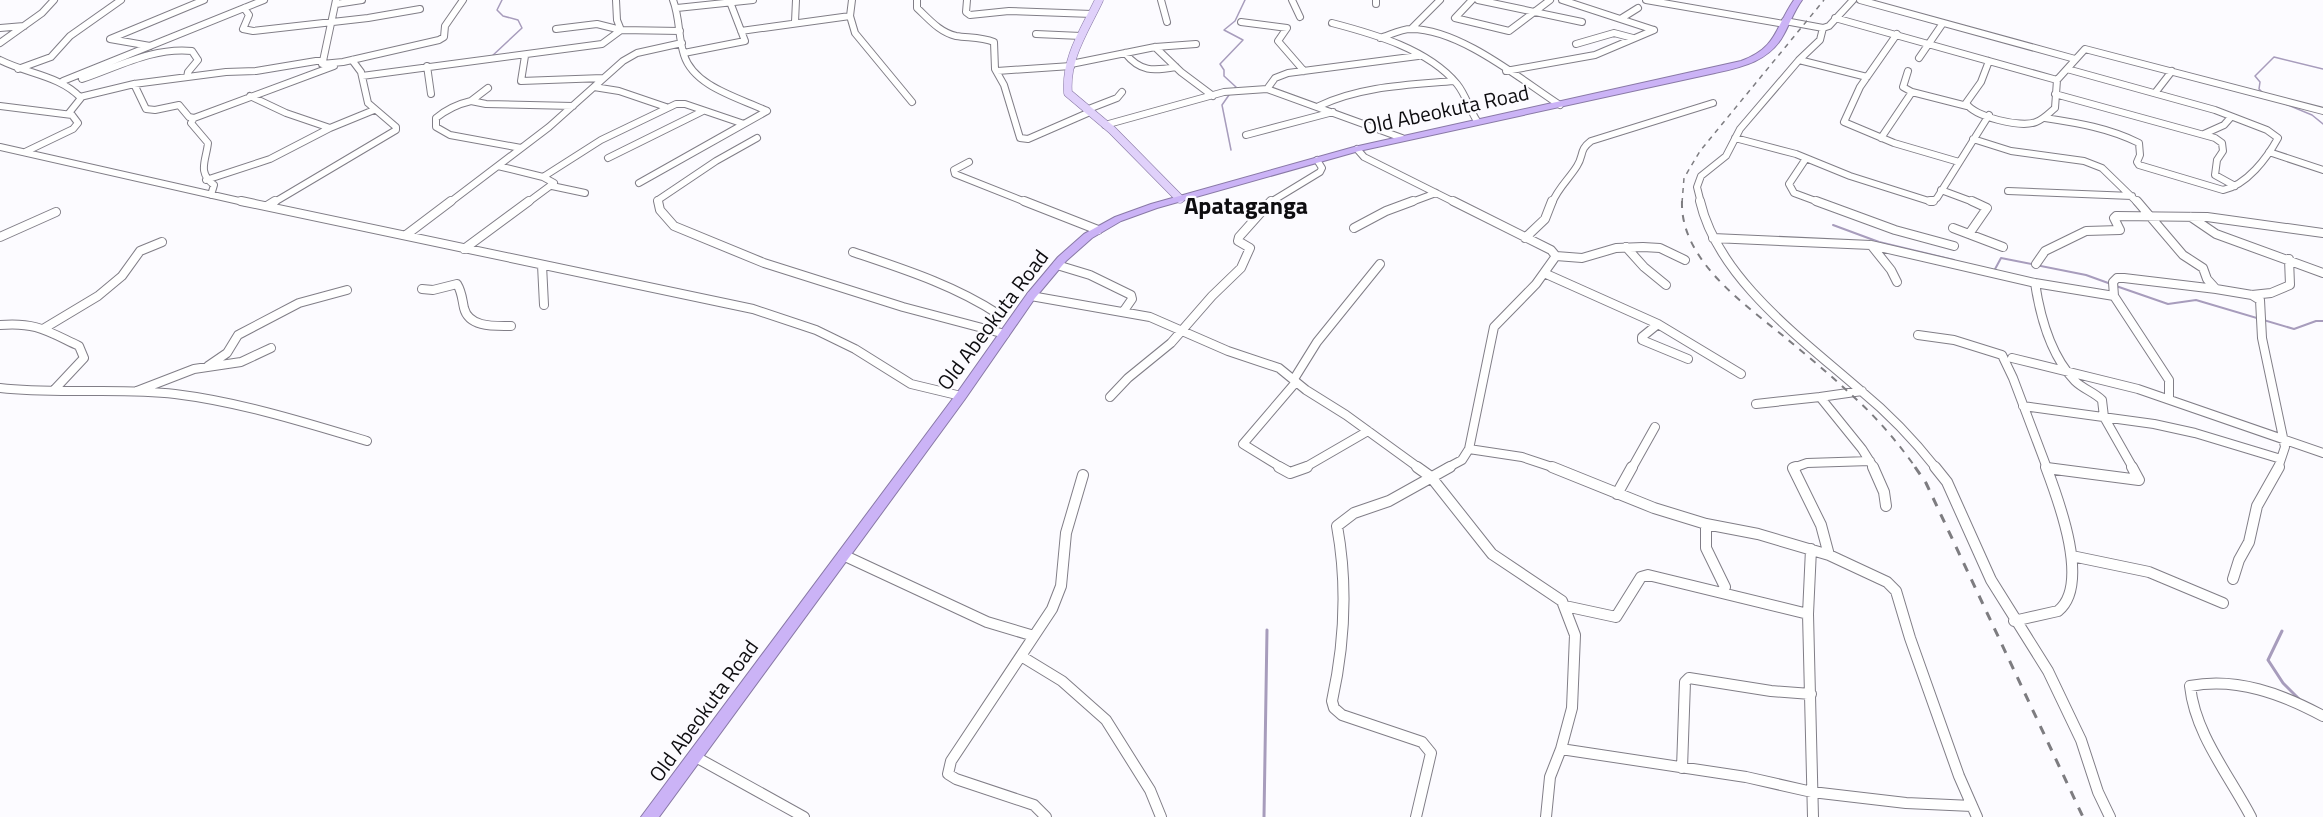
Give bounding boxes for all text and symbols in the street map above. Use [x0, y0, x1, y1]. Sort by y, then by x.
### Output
street label: Old Abeokuta Road [1360, 76, 1532, 142]
district label: Apataganga [1184, 187, 1308, 223]
street label: Old Abeokuta Road [929, 242, 1056, 396]
street label: Old Abeokuta Road [641, 633, 766, 788]

